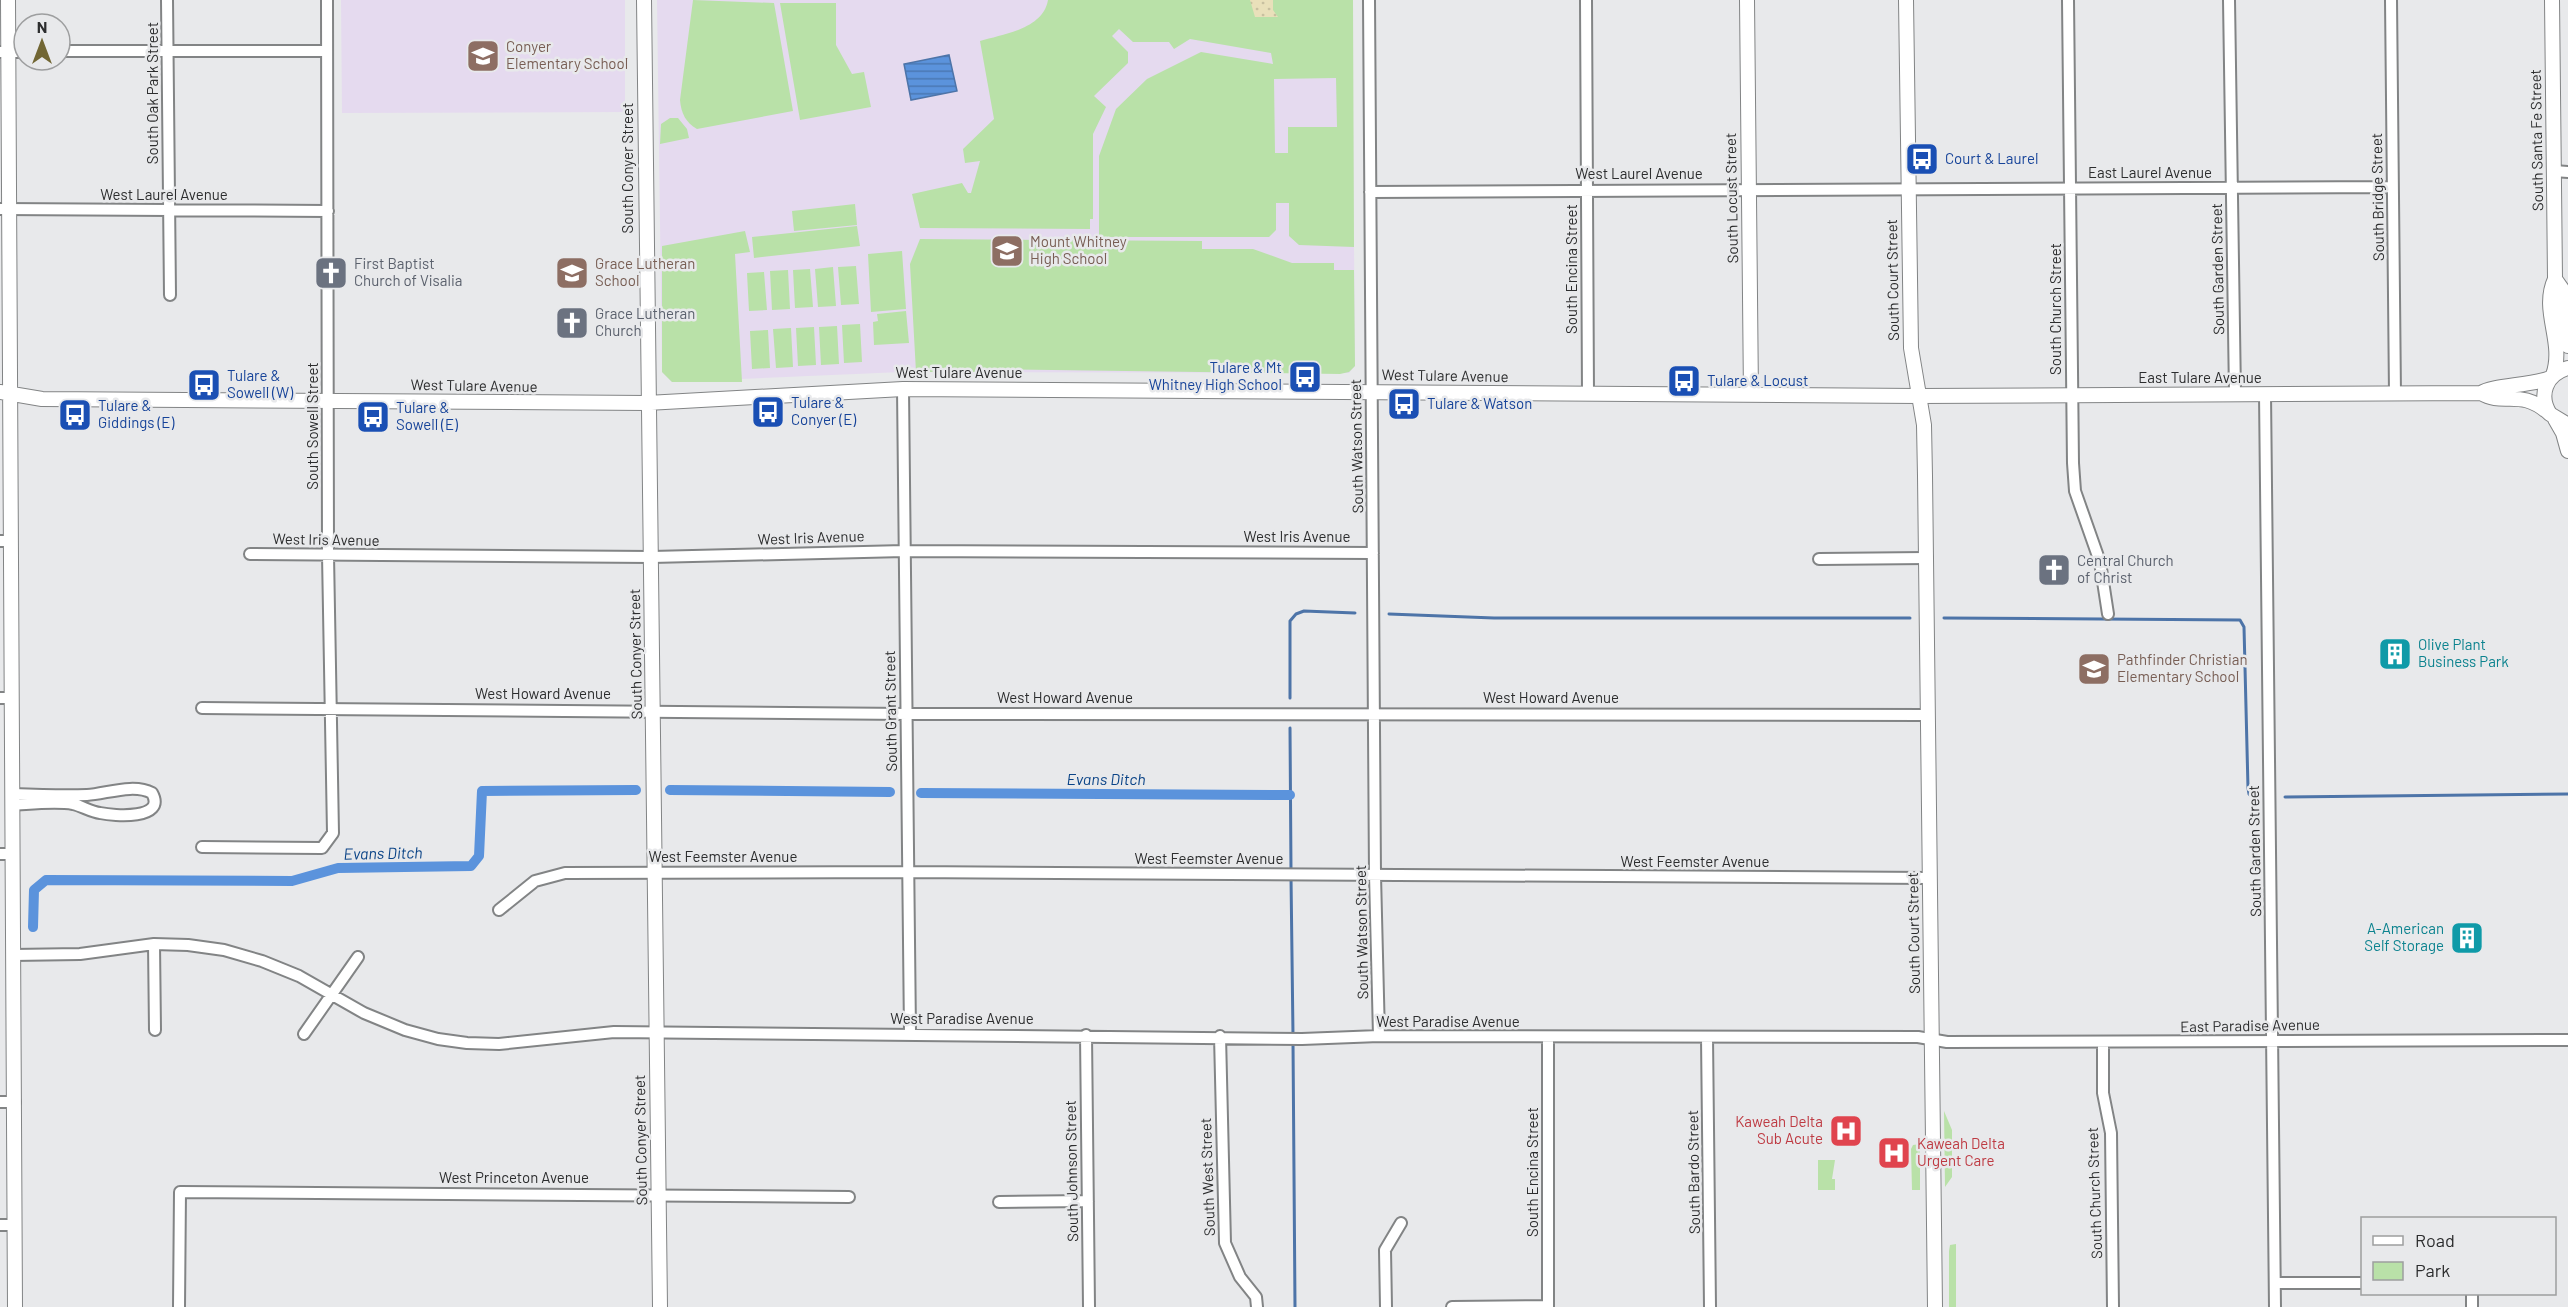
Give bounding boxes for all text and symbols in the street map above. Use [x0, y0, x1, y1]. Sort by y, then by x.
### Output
north arrow [12, 12, 72, 72]
text: N [37, 17, 47, 36]
street label: South Oak Park Street [143, 22, 161, 164]
place label: Conyer Elementary School [506, 37, 628, 72]
school or university icon: Conyer Elementary School [465, 38, 501, 74]
street label: South Santa Fe Street [2526, 69, 2546, 211]
street label: South Conyer Street [618, 103, 636, 233]
street label: South Locust Street [1721, 133, 1741, 264]
street label: South Bridge Street [2367, 133, 2387, 261]
bus stop icon: Court & Laurel [1904, 141, 1940, 177]
place label: Court & Laurel [1945, 149, 2038, 167]
street label: East Laurel Avenue [2088, 163, 2212, 181]
street label: West Laurel Avenue [1575, 164, 1703, 182]
street label: West Laurel Avenue [100, 185, 228, 203]
street label: South Garden Street [2207, 203, 2227, 335]
street label: South Encina Street [1562, 204, 1580, 334]
street label: South Court Street [1882, 219, 1902, 341]
place label: Mount Whitney High School [1030, 232, 1127, 267]
school or university icon: Mount Whitney High School [989, 233, 1025, 269]
street label: South Church Street [2046, 243, 2064, 375]
place label: First Baptist Church of Visalia [354, 254, 462, 289]
place label: Grace Lutheran School [595, 254, 695, 289]
church icon: First Baptist Church of Visalia [313, 255, 349, 291]
school or university icon: Grace Lutheran School [554, 255, 590, 291]
place label: Grace Lutheran Church [595, 304, 695, 339]
church icon: Grace Lutheran Church [554, 305, 590, 341]
place label: Tulare & Mt Whitney High School [1149, 358, 1282, 393]
bus stop icon: Tulare & Mt Whitney High School [1287, 359, 1323, 395]
street label: South Sowell Street [303, 362, 321, 490]
street label: West Tulare Avenue [895, 363, 1023, 381]
bus stop icon: Tulare & Locust [1666, 363, 1702, 399]
street label: West Tulare Avenue [1381, 365, 1509, 385]
place label: Tulare & Sowell (W) [227, 366, 293, 401]
bus stop icon: Tulare & Sowell (W) [186, 367, 222, 403]
street label: East Tulare Avenue [2138, 368, 2262, 386]
place label: Tulare & Locust [1707, 371, 1809, 389]
street label: West Tulare Avenue [410, 375, 538, 395]
street label: South Watson Street [1346, 379, 1366, 513]
bus stop icon: Tulare & Watson [1386, 386, 1422, 422]
place label: Tulare & Conyer (E) [791, 393, 856, 428]
bus stop icon: Tulare & Conyer (E) [750, 394, 786, 430]
place label: Tulare & Watson [1427, 394, 1532, 412]
place label: Tulare & Giddings (E) [98, 396, 174, 431]
bus stop icon: Tulare & Giddings (E) [57, 397, 93, 433]
place label: Tulare & Sowell (E) [396, 398, 458, 433]
bus stop icon: Tulare & Sowell (E) [355, 399, 391, 435]
street label: West Iris Avenue [757, 526, 865, 548]
street label: West Iris Avenue [1243, 527, 1351, 545]
street label: West Iris Avenue [272, 529, 380, 549]
place label: Central Church of Christ [2077, 551, 2174, 586]
church icon: Central Church of Christ [2036, 552, 2072, 588]
street label: South Conyer Street [625, 588, 645, 720]
place label: Olive Plant Business Park [2418, 635, 2509, 670]
building icon: Olive Plant Business Park [2377, 636, 2413, 672]
street label: South Grant Street [880, 650, 900, 772]
place label: Pathfinder Christian Elementary School [2117, 650, 2248, 685]
school or university icon: Pathfinder Christian Elementary School [2076, 651, 2112, 687]
street label: West Howard Avenue [475, 684, 611, 702]
street label: West Howard Avenue [997, 688, 1133, 706]
street label: West Howard Avenue [1483, 688, 1619, 706]
water label: Evans Ditch [1066, 769, 1146, 788]
street label: South Garden Street [2244, 785, 2264, 917]
water label: Evans Ditch [343, 842, 423, 863]
street label: West Feemster Avenue [649, 847, 797, 865]
street label: West Feemster Avenue [1135, 849, 1283, 867]
street label: West Feemster Avenue [1621, 852, 1769, 870]
street label: South Watson Street [1351, 865, 1371, 999]
street label: South Court Street [1903, 872, 1923, 994]
place label: A-American Self Storage [2364, 919, 2444, 954]
building icon: A-American Self Storage [2449, 920, 2485, 956]
street label: West Paradise Avenue [890, 1009, 1034, 1027]
street label: West Paradise Avenue [1376, 1012, 1520, 1030]
street label: East Paradise Avenue [2180, 1015, 2320, 1035]
street label: South Conyer Street [630, 1074, 650, 1206]
street label: South Johnson Street [1061, 1100, 1081, 1242]
street label: South Encina Street [1523, 1107, 1541, 1237]
street label: South Bardo Street [1683, 1110, 1703, 1234]
place label: Kaweah Delta Sub Acute [1735, 1112, 1823, 1147]
hospital icon: Kaweah Delta Sub Acute [1828, 1113, 1864, 1149]
street label: South West Street [1196, 1118, 1218, 1237]
street label: South Church Street [2083, 1127, 2105, 1259]
place label: Kaweah Delta Urgent Care [1917, 1134, 2005, 1169]
hospital icon: Kaweah Delta Urgent Care [1876, 1135, 1912, 1171]
street label: West Princeton Avenue [439, 1168, 589, 1186]
legend [2361, 1217, 2556, 1295]
text: Road [2415, 1229, 2455, 1251]
text: Park [2415, 1259, 2450, 1281]

